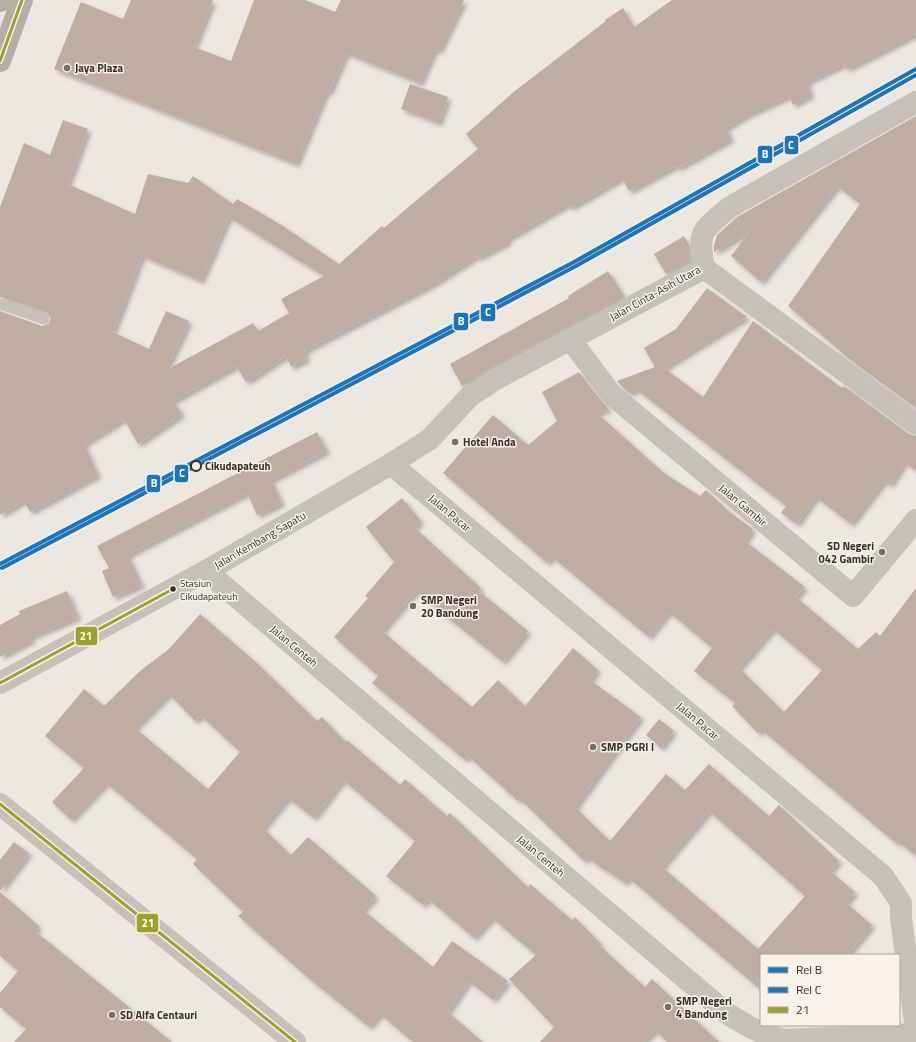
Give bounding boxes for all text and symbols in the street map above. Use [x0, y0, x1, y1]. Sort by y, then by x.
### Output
place label: Jaya Plaza [75, 60, 123, 76]
marker: Jaya Plaza [62, 63, 72, 73]
line badge: C [784, 135, 799, 155]
text: C [788, 137, 794, 153]
line badge: B [757, 145, 773, 164]
text: B [762, 146, 769, 162]
street label: Jalan Cinta-Asih Utara [607, 261, 704, 325]
line badge: C [480, 303, 496, 322]
text: C [485, 304, 491, 320]
line badge: B [453, 312, 469, 331]
text: B [458, 313, 465, 329]
place label: Hotel Anda [463, 434, 516, 450]
marker: Hotel Anda [450, 437, 460, 447]
place label: Cikudapateuh [205, 458, 271, 474]
marker: Cikudapateuh [190, 460, 202, 472]
line badge: C [174, 464, 189, 483]
text: C [179, 465, 185, 481]
line badge: B [146, 474, 161, 493]
text: B [151, 475, 158, 491]
street label: Jalan Gambir [715, 480, 771, 530]
street label: Jalan Pacar [425, 490, 475, 536]
street label: Jalan Kembang Sapatu [211, 507, 309, 573]
place label: SD Negeri 042 Gambir [819, 538, 874, 567]
marker: SD Negeri 042 Gambir [877, 547, 887, 557]
place label: Stasiun Cikudapateuh [180, 576, 238, 604]
marker: Stasiun Cikudapateuh [168, 584, 178, 594]
place label: SMP Negeri 20 Bandung [421, 592, 478, 621]
marker: SMP Negeri 20 Bandung [408, 601, 418, 611]
street label: Jalan Centeh [267, 621, 321, 671]
line badge: 21 [75, 626, 98, 646]
text: 21 [80, 628, 92, 644]
street label: Jalan Pacar [673, 698, 723, 744]
place label: SMP PGRI I [601, 739, 654, 755]
marker: SMP PGRI I [588, 742, 598, 752]
street label: Jalan Centeh [514, 831, 568, 881]
line badge: 21 [136, 913, 159, 933]
text: 21 [142, 915, 154, 931]
legend [760, 954, 900, 1026]
text: Rel B [796, 960, 822, 979]
text: Rel C [796, 980, 822, 999]
place label: SMP Negeri 4 Bandung [676, 993, 732, 1022]
text: 21 [796, 1000, 809, 1019]
marker: SMP Negeri 4 Bandung [663, 1002, 673, 1012]
place label: SD Alfa Centauri [120, 1007, 197, 1023]
marker: SD Alfa Centauri [107, 1010, 117, 1020]

